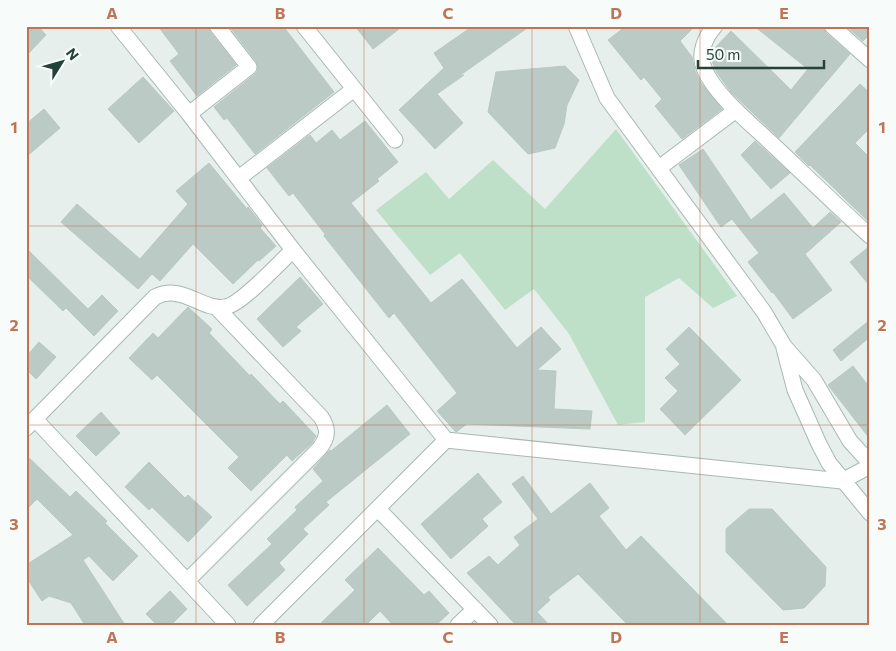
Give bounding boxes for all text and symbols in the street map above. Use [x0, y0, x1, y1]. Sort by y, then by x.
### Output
text: A [106, 3, 118, 22]
text: B [275, 3, 286, 22]
text: C [443, 3, 454, 22]
text: D [610, 3, 622, 22]
text: E [779, 3, 789, 22]
north arrow [38, 38, 88, 88]
scale bar [698, 38, 825, 70]
text: N [63, 45, 83, 63]
text: 50 m [706, 45, 740, 63]
text: 1 [10, 117, 18, 136]
text: 1 [878, 117, 886, 136]
text: 2 [9, 315, 19, 334]
text: 2 [877, 315, 887, 334]
text: 3 [9, 514, 19, 533]
text: 3 [877, 514, 887, 533]
text: A [106, 627, 118, 646]
text: B [275, 627, 286, 646]
text: C [443, 627, 454, 646]
text: D [610, 627, 622, 646]
text: E [779, 627, 789, 646]

